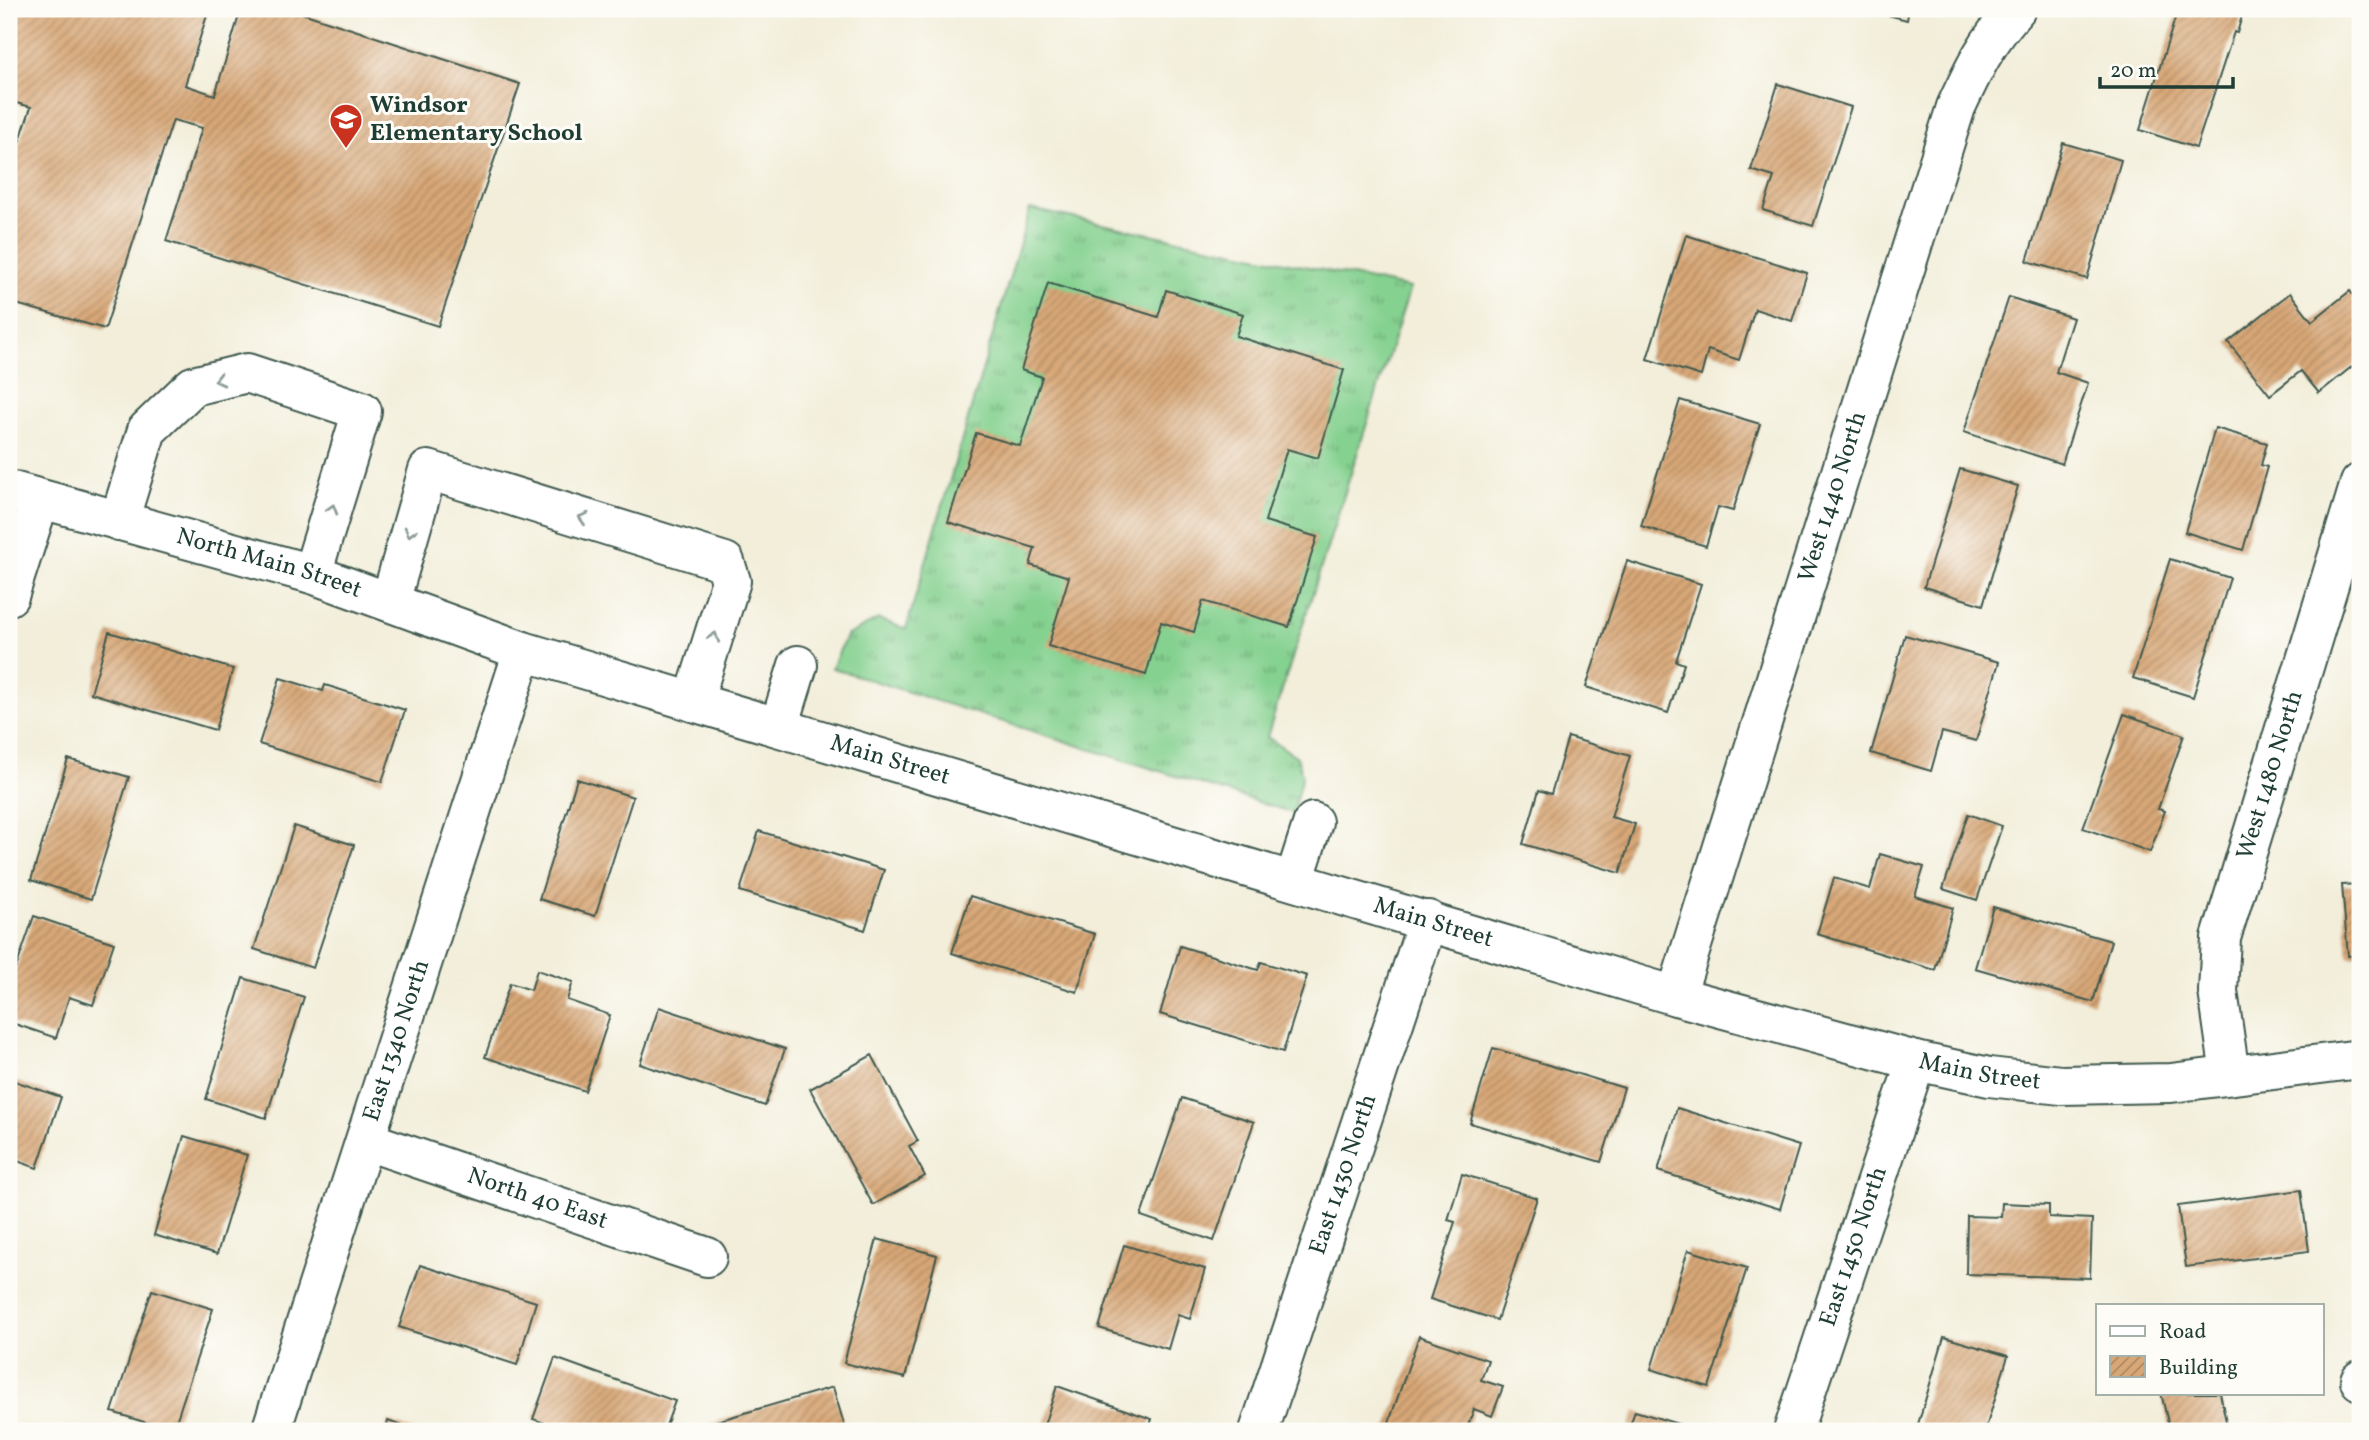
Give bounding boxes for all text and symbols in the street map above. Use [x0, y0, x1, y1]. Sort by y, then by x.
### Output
scale bar [2100, 46, 2232, 90]
text: 20 m [2110, 57, 2156, 86]
place label: Windsor Elementary School [370, 89, 583, 151]
school or university icon: Windsor Elementary School [327, 101, 365, 150]
one-way arrow [213, 372, 225, 386]
street label: West 1440 North [1790, 408, 1876, 587]
one-way arrow [324, 503, 339, 515]
one-way arrow [577, 511, 589, 526]
street label: North Main Street [172, 520, 366, 608]
one-way arrow [403, 526, 418, 538]
one-way arrow [705, 631, 720, 643]
street label: West 1480 North [2229, 687, 2313, 864]
street label: Main Street [826, 727, 954, 795]
street label: Main Street [1369, 889, 1497, 957]
street label: East 1340 North [355, 956, 439, 1126]
street label: Main Street [1915, 1045, 2042, 1100]
street label: East 1430 North [1301, 1090, 1386, 1259]
street label: North 40 East [463, 1159, 612, 1239]
street label: East 1450 North [1812, 1163, 1897, 1331]
legend [2096, 1304, 2324, 1394]
text: Road [2159, 1318, 2206, 1347]
text: Building [2159, 1354, 2238, 1383]

